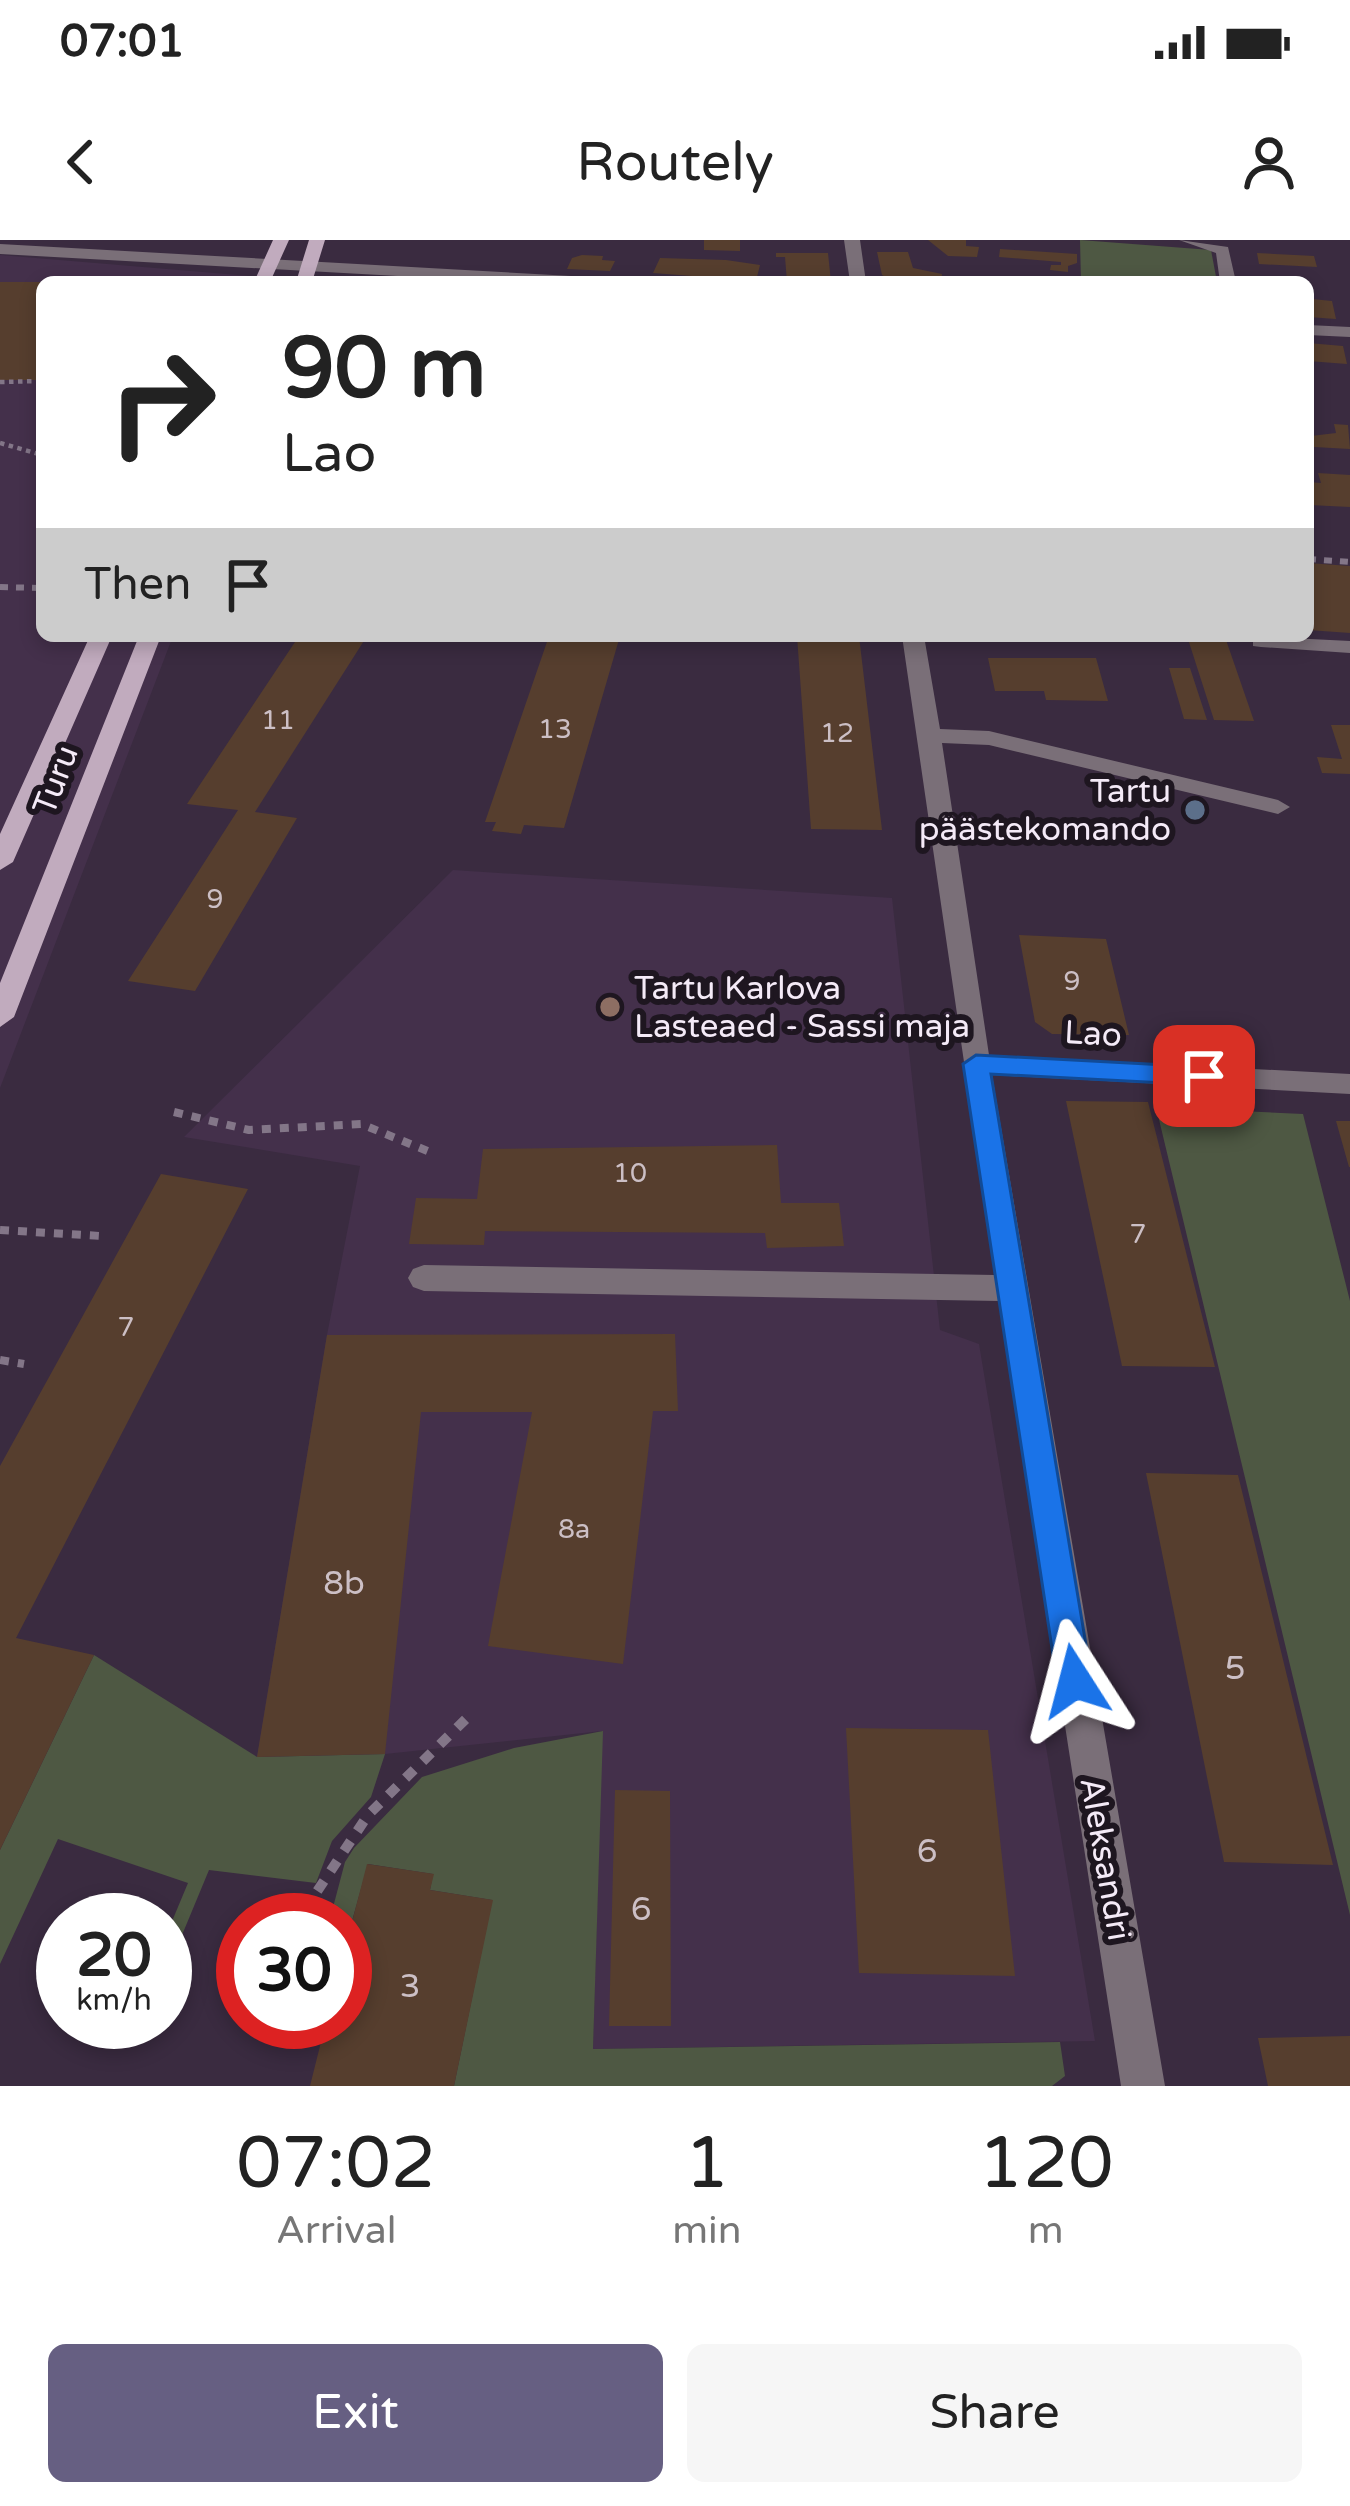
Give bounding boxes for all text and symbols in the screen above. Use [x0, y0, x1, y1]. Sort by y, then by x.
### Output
text: 07:01 [60, 15, 185, 69]
icon: back [48, 129, 114, 195]
icon: person [1236, 129, 1302, 195]
text: Routely [576, 130, 774, 195]
text: 90 m [282, 319, 486, 420]
icon: right [84, 324, 240, 480]
text: Lao [282, 421, 376, 486]
icon: arrive [215, 552, 281, 618]
text: Then [84, 558, 191, 612]
house number: 11 [261, 704, 295, 737]
house number: 13 [538, 713, 572, 746]
house number: 12 [820, 717, 854, 750]
street label: Turu [25, 740, 87, 820]
place label: Tartu päästekomando [919, 772, 1171, 849]
marker: Tartu päästekomando [1182, 797, 1208, 823]
house number: 9 [207, 883, 223, 916]
house number: 9 [1064, 965, 1080, 998]
place label: Tartu Karlova Lasteaed - Sassi maja [634, 969, 970, 1046]
marker: Tartu Karlova Lasteaed - Sassi maja [597, 994, 623, 1020]
street label: Lao [1063, 1013, 1123, 1055]
pin [1153, 1025, 1255, 1127]
icon: arrive [1171, 1043, 1237, 1109]
house number: 10 [613, 1157, 647, 1190]
house number: 7 [1130, 1218, 1146, 1251]
house number: 7 [118, 1311, 134, 1344]
house number: 8a [558, 1513, 590, 1546]
house number: 8b [323, 1564, 365, 1603]
position arrow [1012, 1618, 1138, 1744]
house number: 5 [1225, 1649, 1245, 1688]
street label: Aleksandri [1071, 1774, 1139, 1944]
house number: 6 [917, 1832, 937, 1871]
house number: 6 [631, 1890, 651, 1929]
speed limit sign: 30 [216, 1893, 372, 2049]
text: 20 [76, 1920, 152, 1992]
house number: 3 [400, 1967, 420, 2006]
text: km/h [76, 1982, 152, 2019]
text: 07:02 [236, 2121, 436, 2208]
text: 1 [684, 2121, 730, 2208]
text: 120 [978, 2121, 1114, 2208]
text: Arrival [276, 2207, 396, 2254]
text: min [672, 2207, 742, 2254]
text: m [1028, 2207, 1064, 2254]
button: Exit [48, 2344, 663, 2482]
button: Share [687, 2344, 1302, 2482]

